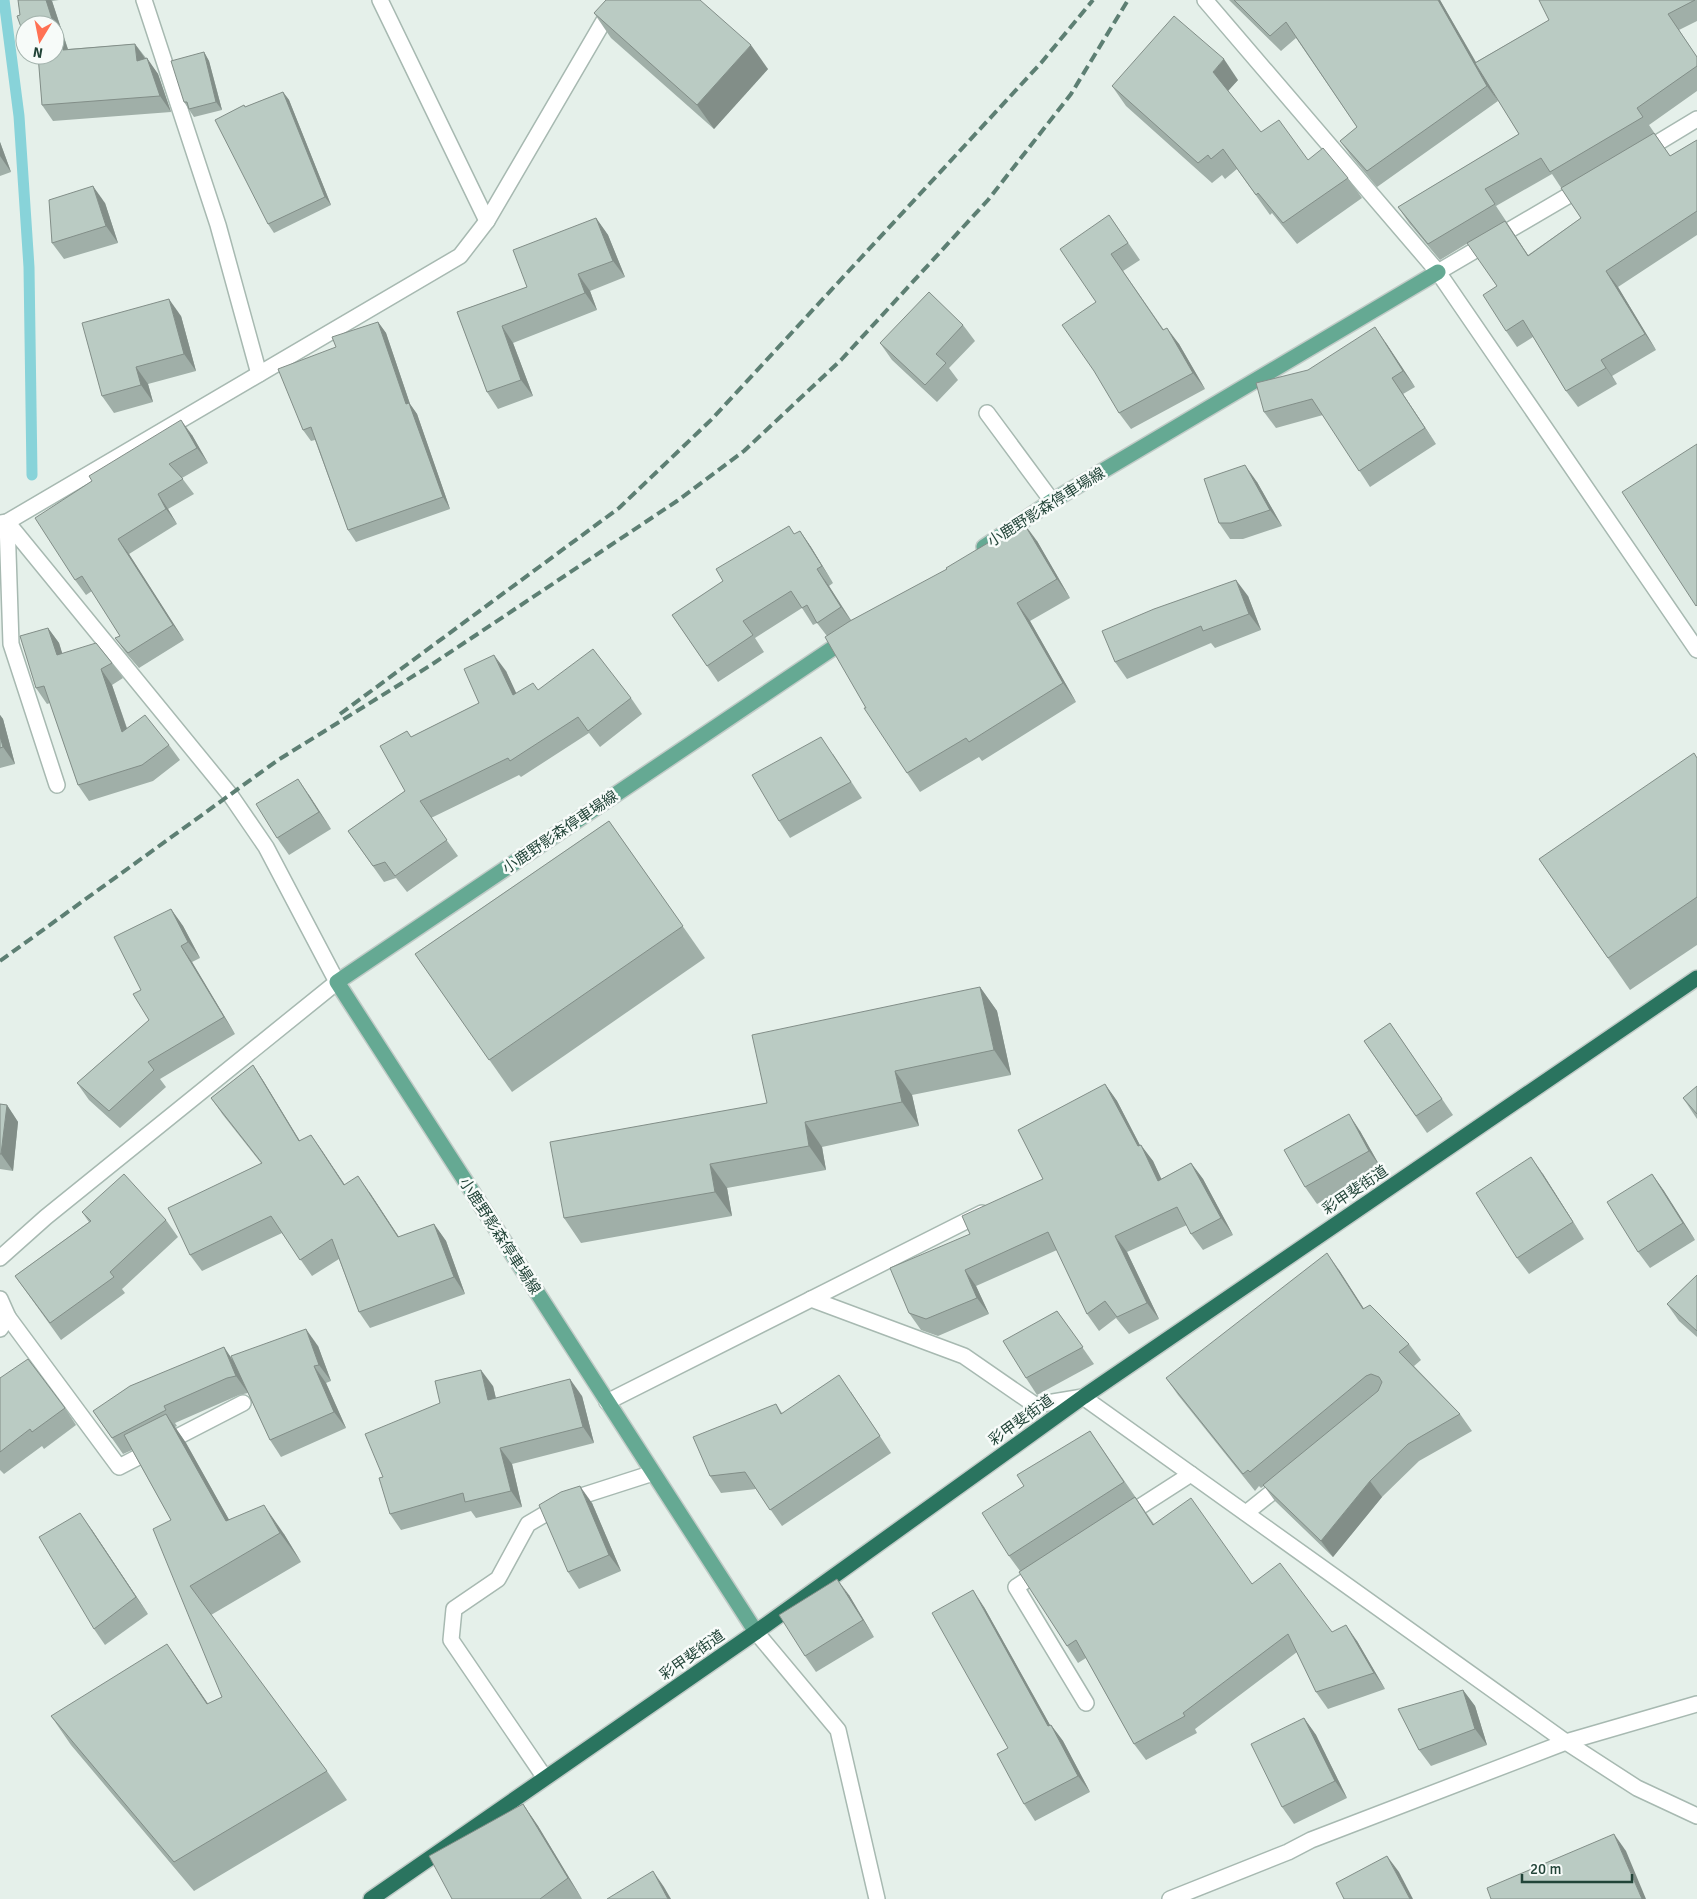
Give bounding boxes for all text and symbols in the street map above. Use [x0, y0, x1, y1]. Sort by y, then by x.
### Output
north arrow [15, 15, 65, 65]
text: N [32, 43, 44, 62]
street label: 小鹿野影森停車場線 [984, 464, 1108, 550]
street label: 小鹿野影森停車場線 [499, 787, 621, 877]
street label: 彩甲斐街道 [1319, 1162, 1391, 1218]
street label: 小鹿野影森停車場線 [456, 1174, 544, 1298]
street label: 彩甲斐街道 [985, 1391, 1057, 1449]
street label: 彩甲斐街道 [656, 1626, 728, 1684]
scale bar [1522, 1852, 1632, 1884]
text: 20 m [1530, 1860, 1561, 1878]

